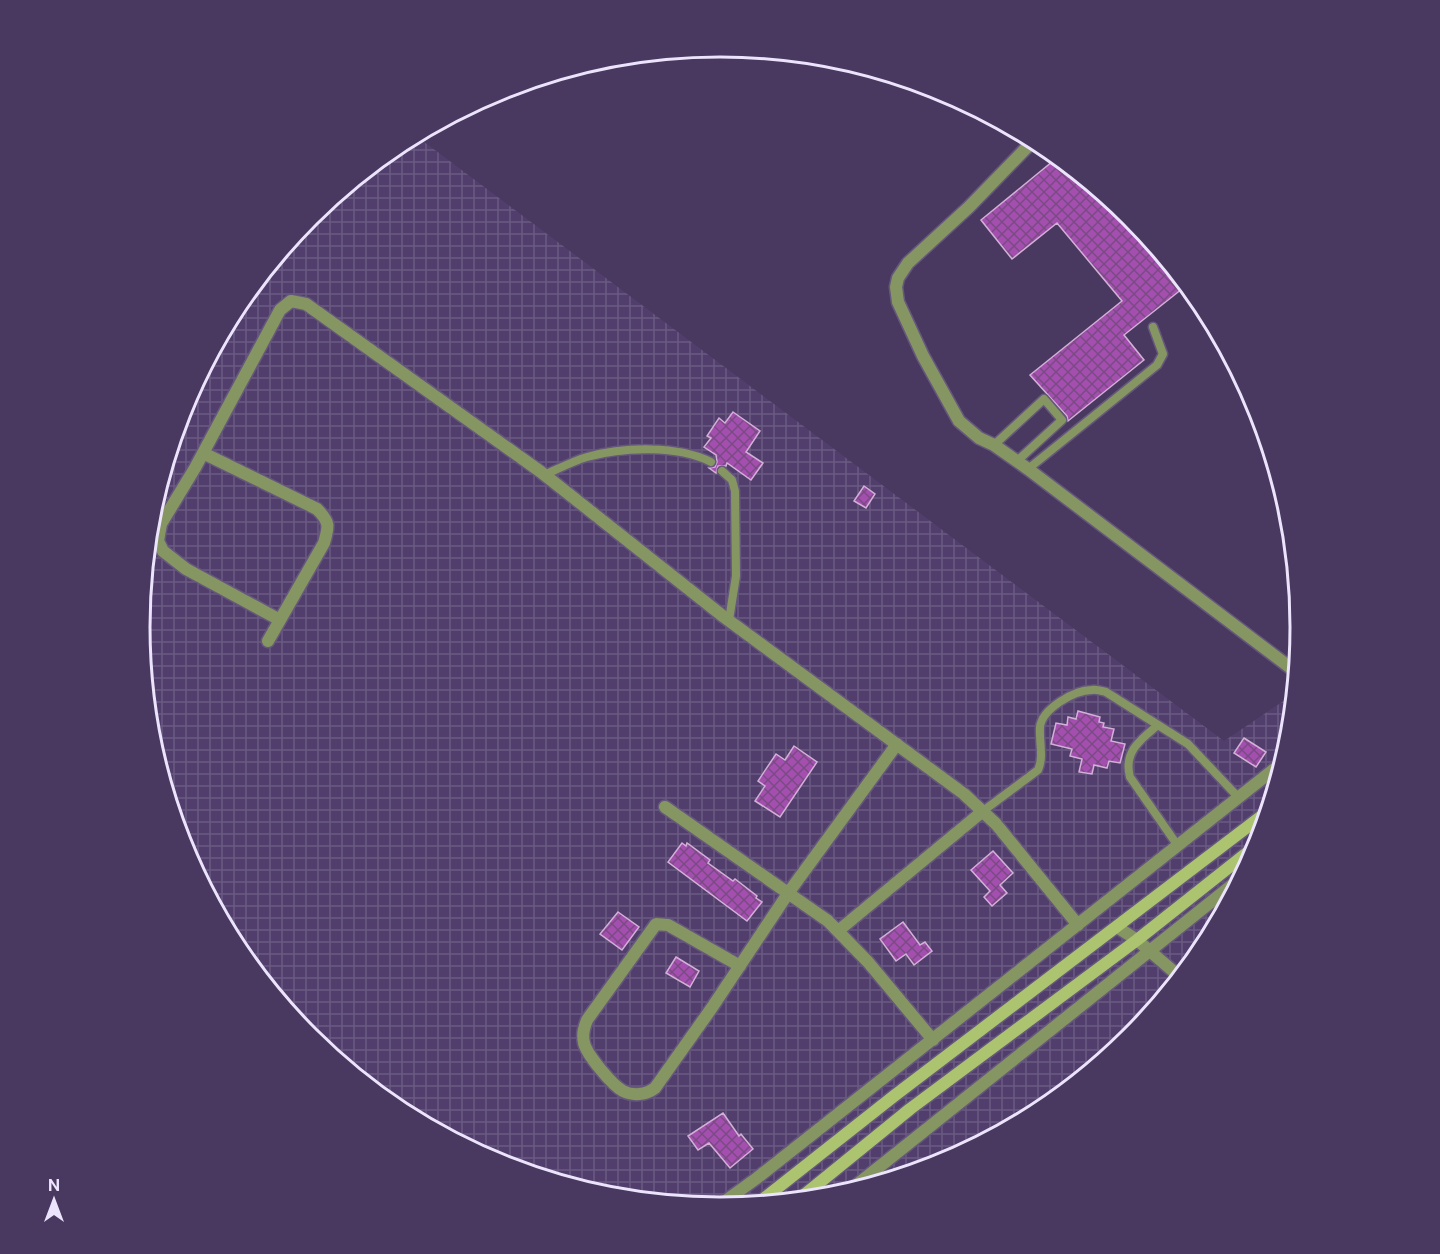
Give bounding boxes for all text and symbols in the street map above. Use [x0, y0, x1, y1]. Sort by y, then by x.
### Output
north arrow [24, 1170, 84, 1230]
text: N [48, 1176, 60, 1195]

